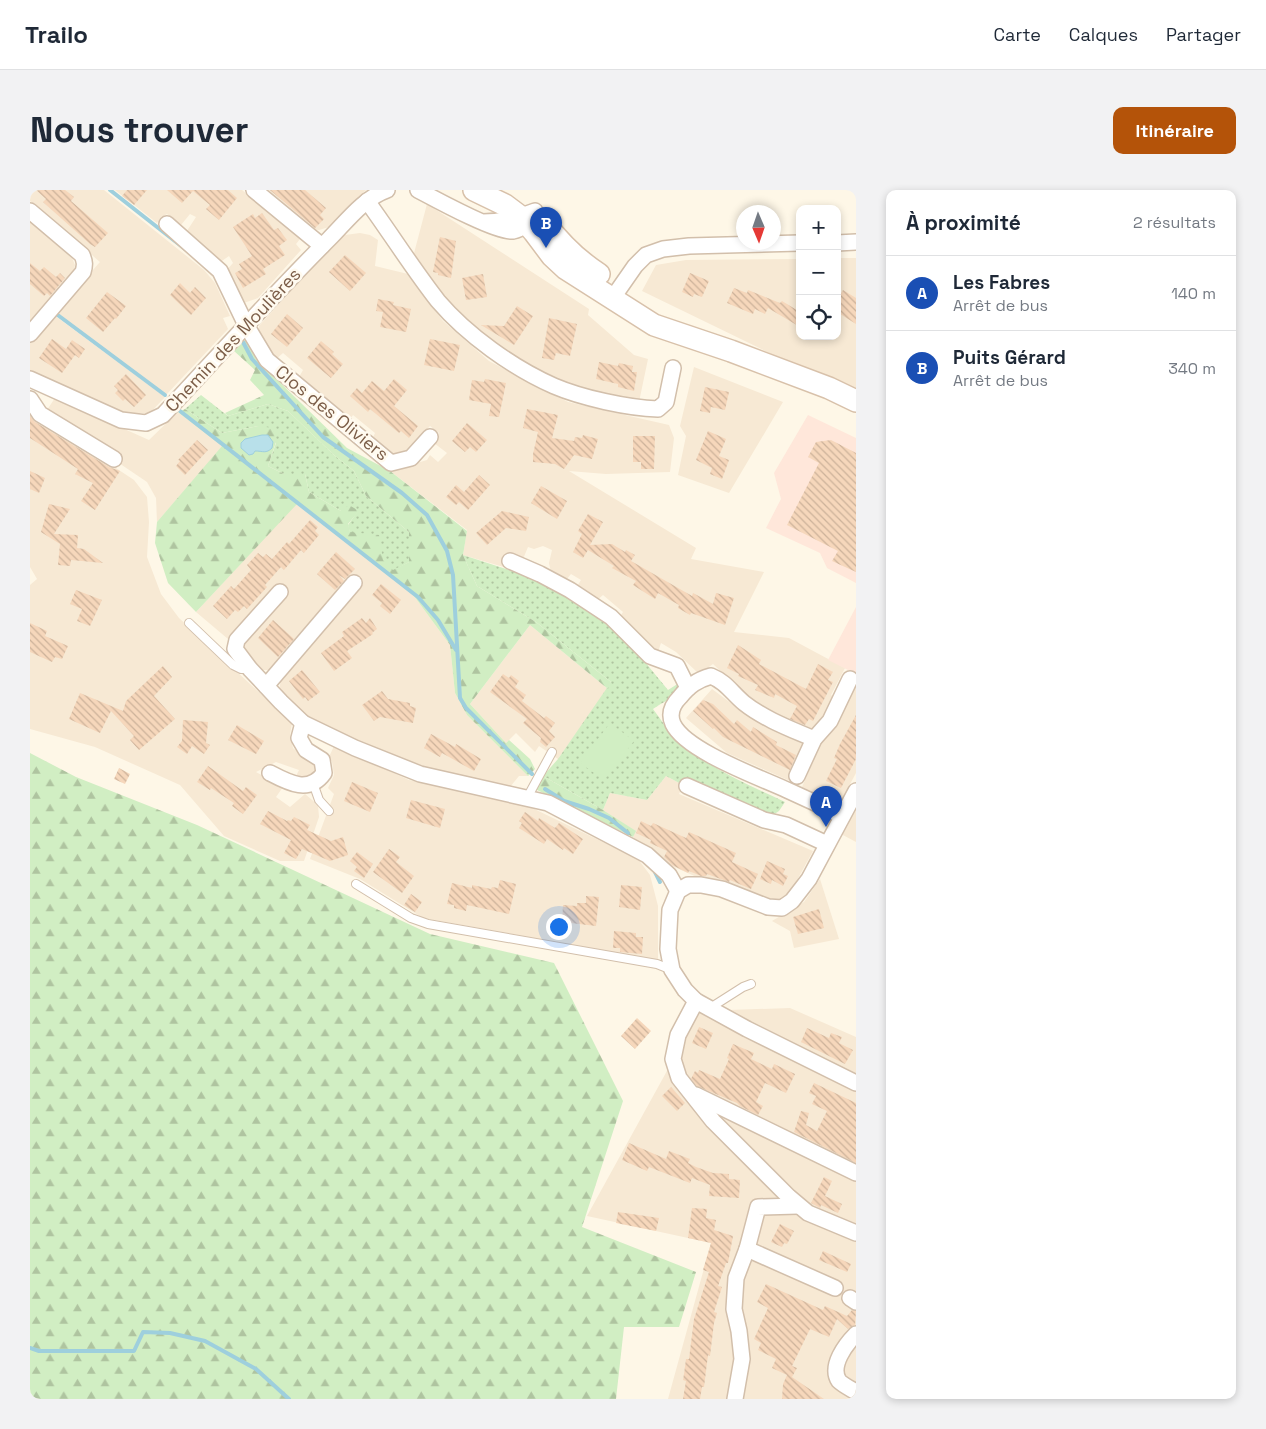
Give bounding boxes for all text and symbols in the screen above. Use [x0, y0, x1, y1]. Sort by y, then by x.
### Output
text: Trailo [25, 19, 88, 50]
text: Carte [994, 23, 1041, 46]
text: Calques [1069, 23, 1138, 46]
text: Partager [1166, 23, 1241, 46]
button: Itinéraire [1113, 107, 1236, 154]
text: Nous trouver [30, 108, 249, 152]
north arrow [736, 205, 781, 250]
map controls [796, 205, 841, 340]
button: + [796, 205, 841, 250]
pin: B [530, 207, 562, 248]
text: À proximité [906, 209, 1021, 236]
text: 2 résultats [1133, 212, 1216, 233]
button: − [796, 250, 841, 295]
street label: Chemin des Moulières [160, 263, 305, 417]
text: Les Fabres [953, 270, 1050, 295]
text: A [917, 283, 927, 304]
text: 140 m [1171, 283, 1216, 304]
button: locate [796, 295, 841, 340]
text: Arrêt de bus [953, 295, 1048, 316]
text: Puits Gérard [953, 345, 1066, 370]
text: B [917, 358, 927, 379]
text: 340 m [1168, 358, 1216, 379]
street label: Clos des Oliviers [271, 360, 394, 465]
text: Arrêt de bus [953, 370, 1048, 391]
pin: A [810, 786, 842, 827]
your location [546, 914, 572, 940]

